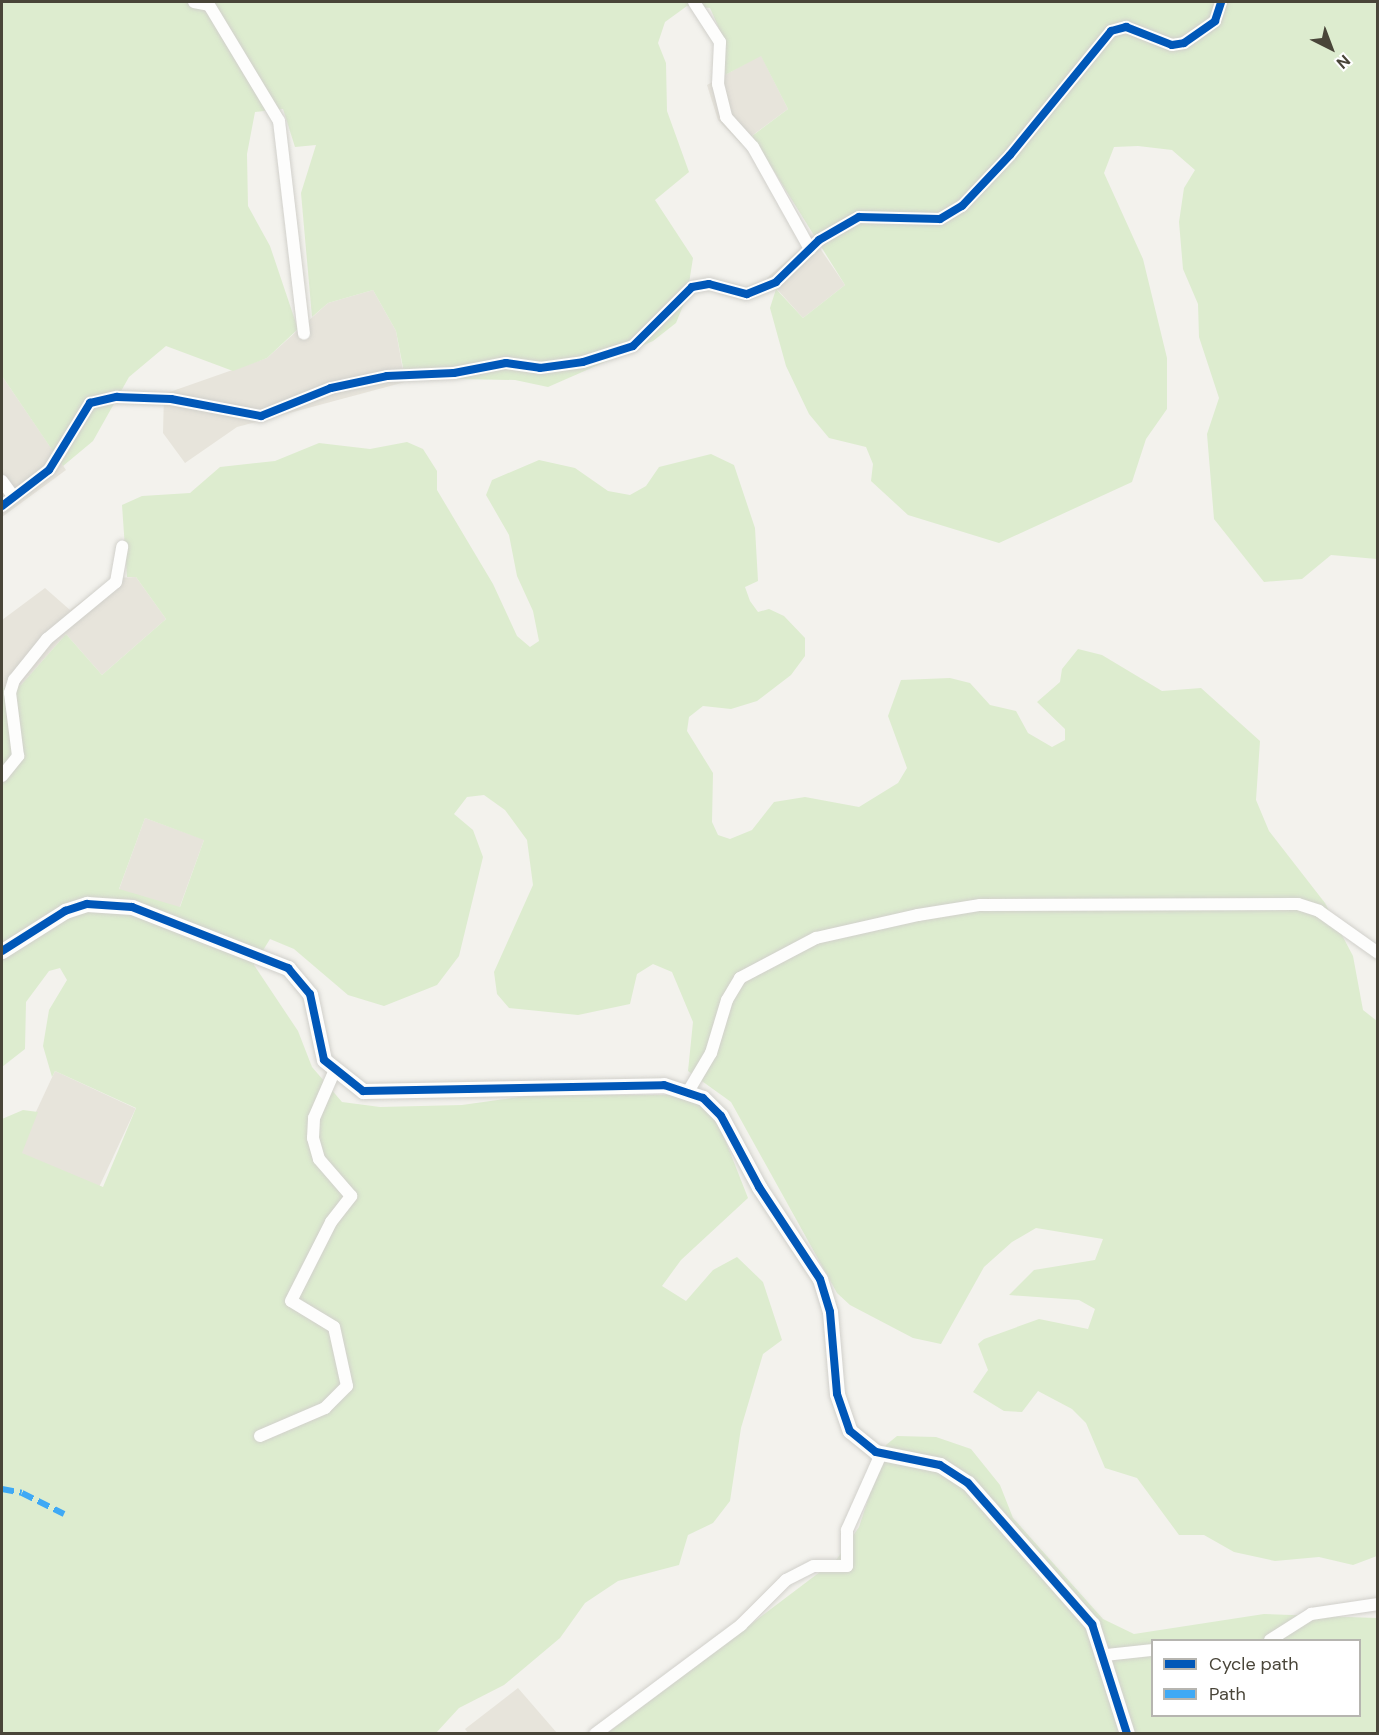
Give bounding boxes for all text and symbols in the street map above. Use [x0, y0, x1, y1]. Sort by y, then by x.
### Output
north arrow [1301, 18, 1361, 78]
text: N [1332, 50, 1355, 73]
legend [1151, 1639, 1361, 1717]
text: Cycle path [1209, 1652, 1299, 1676]
text: Path [1209, 1682, 1246, 1706]

